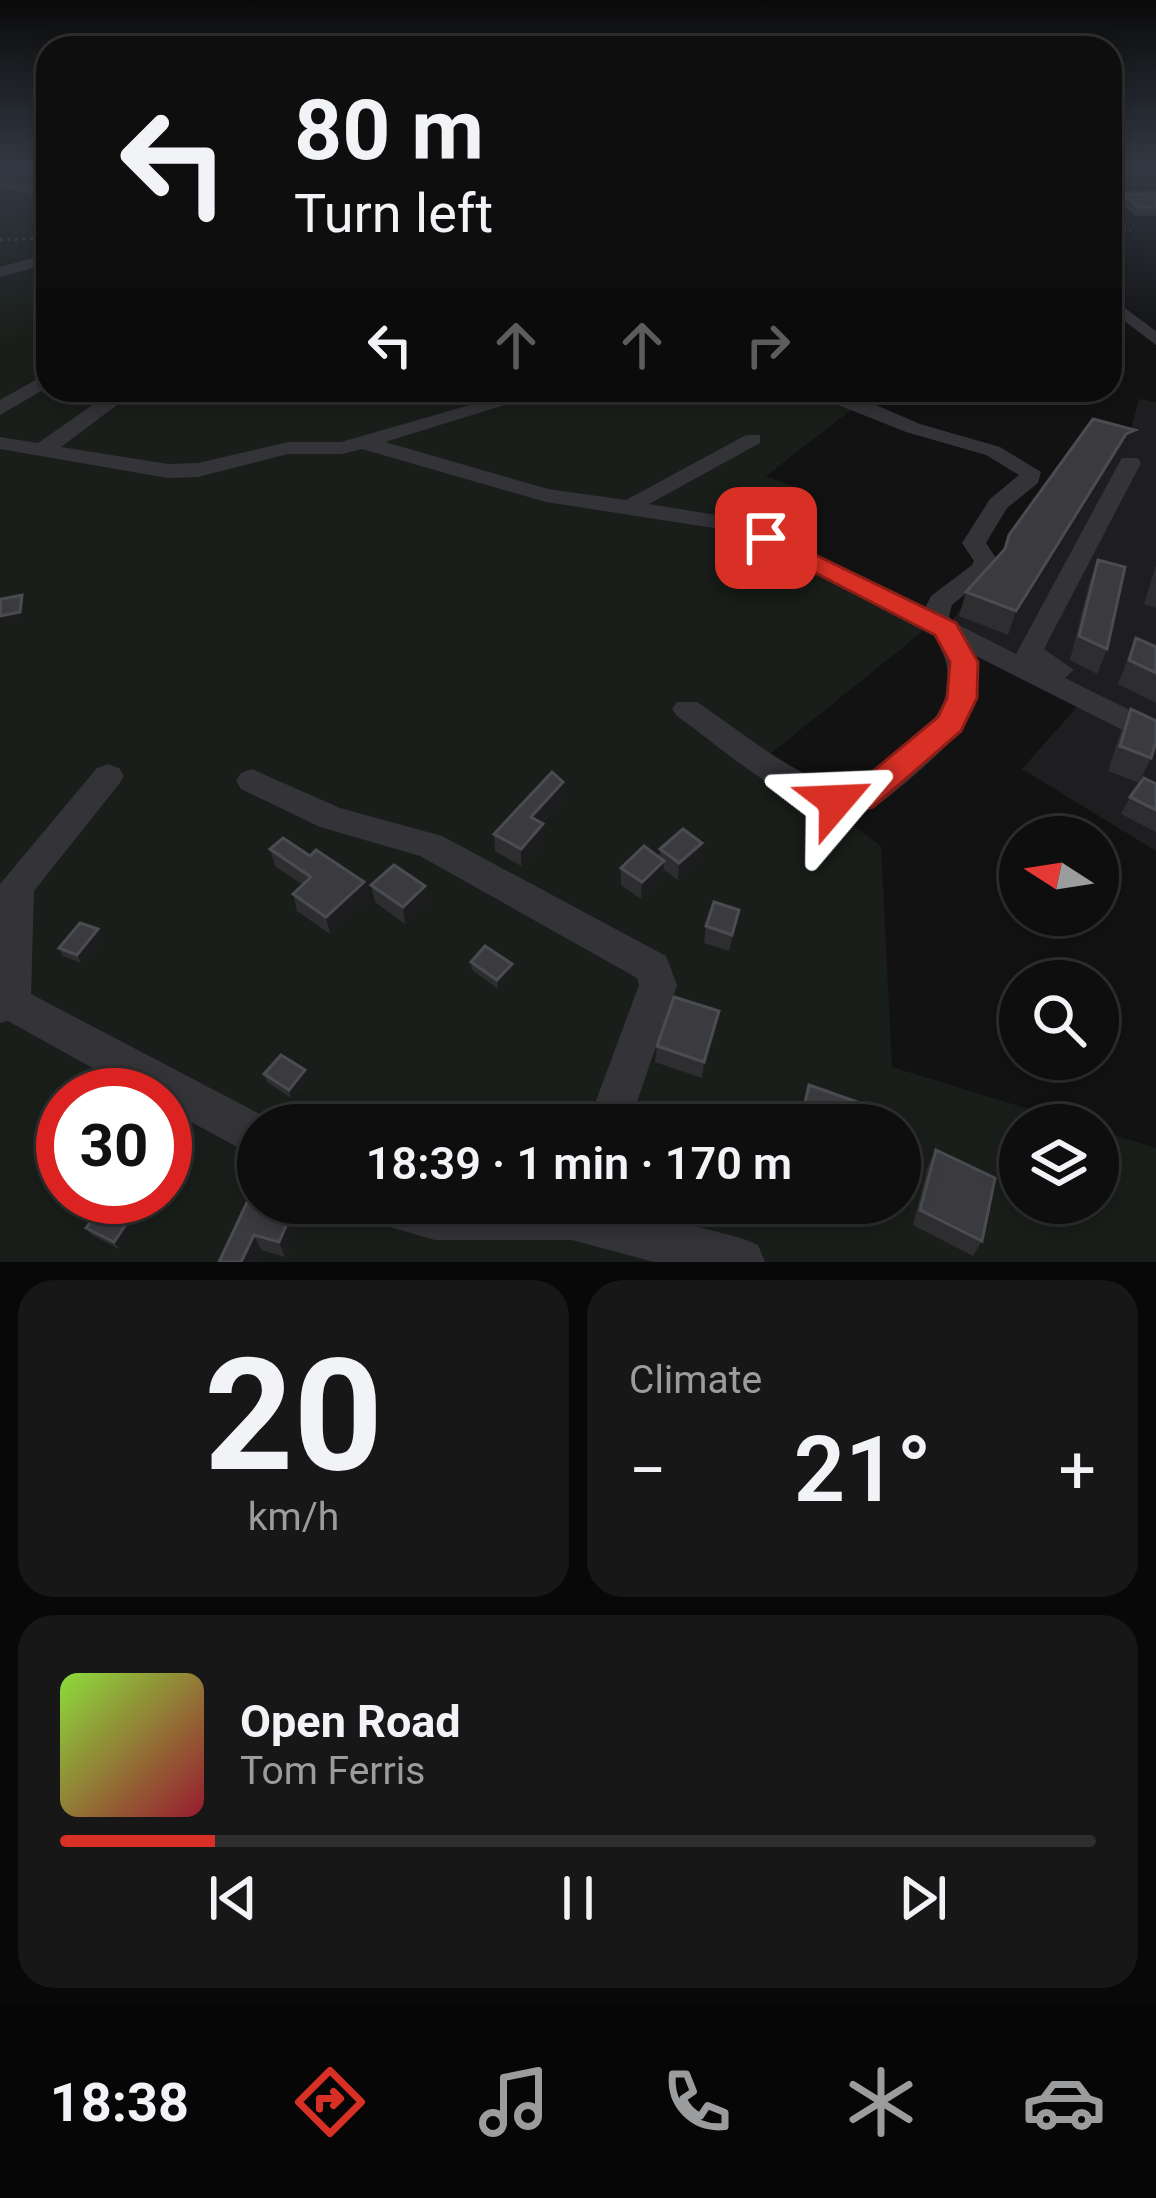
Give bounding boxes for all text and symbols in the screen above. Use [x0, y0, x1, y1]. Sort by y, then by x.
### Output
text: 80 m [294, 81, 484, 180]
icon: left [96, 84, 252, 240]
text: Turn left [294, 182, 493, 245]
icon: left [357, 312, 423, 378]
icon: ahead [483, 312, 549, 378]
icon: ahead [609, 312, 675, 378]
icon: right [735, 312, 801, 378]
pin [715, 487, 817, 589]
icon: arrive [733, 505, 799, 571]
position arrow [773, 738, 899, 864]
north arrow [999, 816, 1119, 936]
map controls [999, 816, 1119, 1224]
button: search [999, 960, 1119, 1080]
speed limit sign: 30 [36, 1068, 192, 1224]
button: layers [999, 1104, 1119, 1224]
text: 18:39 · 1 min · 170 m [366, 1137, 792, 1190]
text: 20 [204, 1324, 383, 1507]
text: Climate [629, 1357, 762, 1403]
text: 21° [794, 1418, 931, 1523]
text: − [629, 1432, 667, 1509]
text: + [1059, 1432, 1096, 1509]
text: km/h [248, 1494, 339, 1540]
text: Open Road [240, 1695, 461, 1748]
text: Tom Ferris [240, 1748, 425, 1794]
icon: previous [200, 1865, 266, 1931]
icon: pause [545, 1865, 611, 1931]
icon: next [890, 1865, 956, 1931]
icon: directions [288, 2060, 372, 2144]
icon: music [472, 2060, 556, 2144]
icon: phone [655, 2060, 739, 2144]
icon: climate [839, 2060, 923, 2144]
icon: car [1022, 2060, 1106, 2144]
text: 18:38 [50, 2071, 189, 2134]

